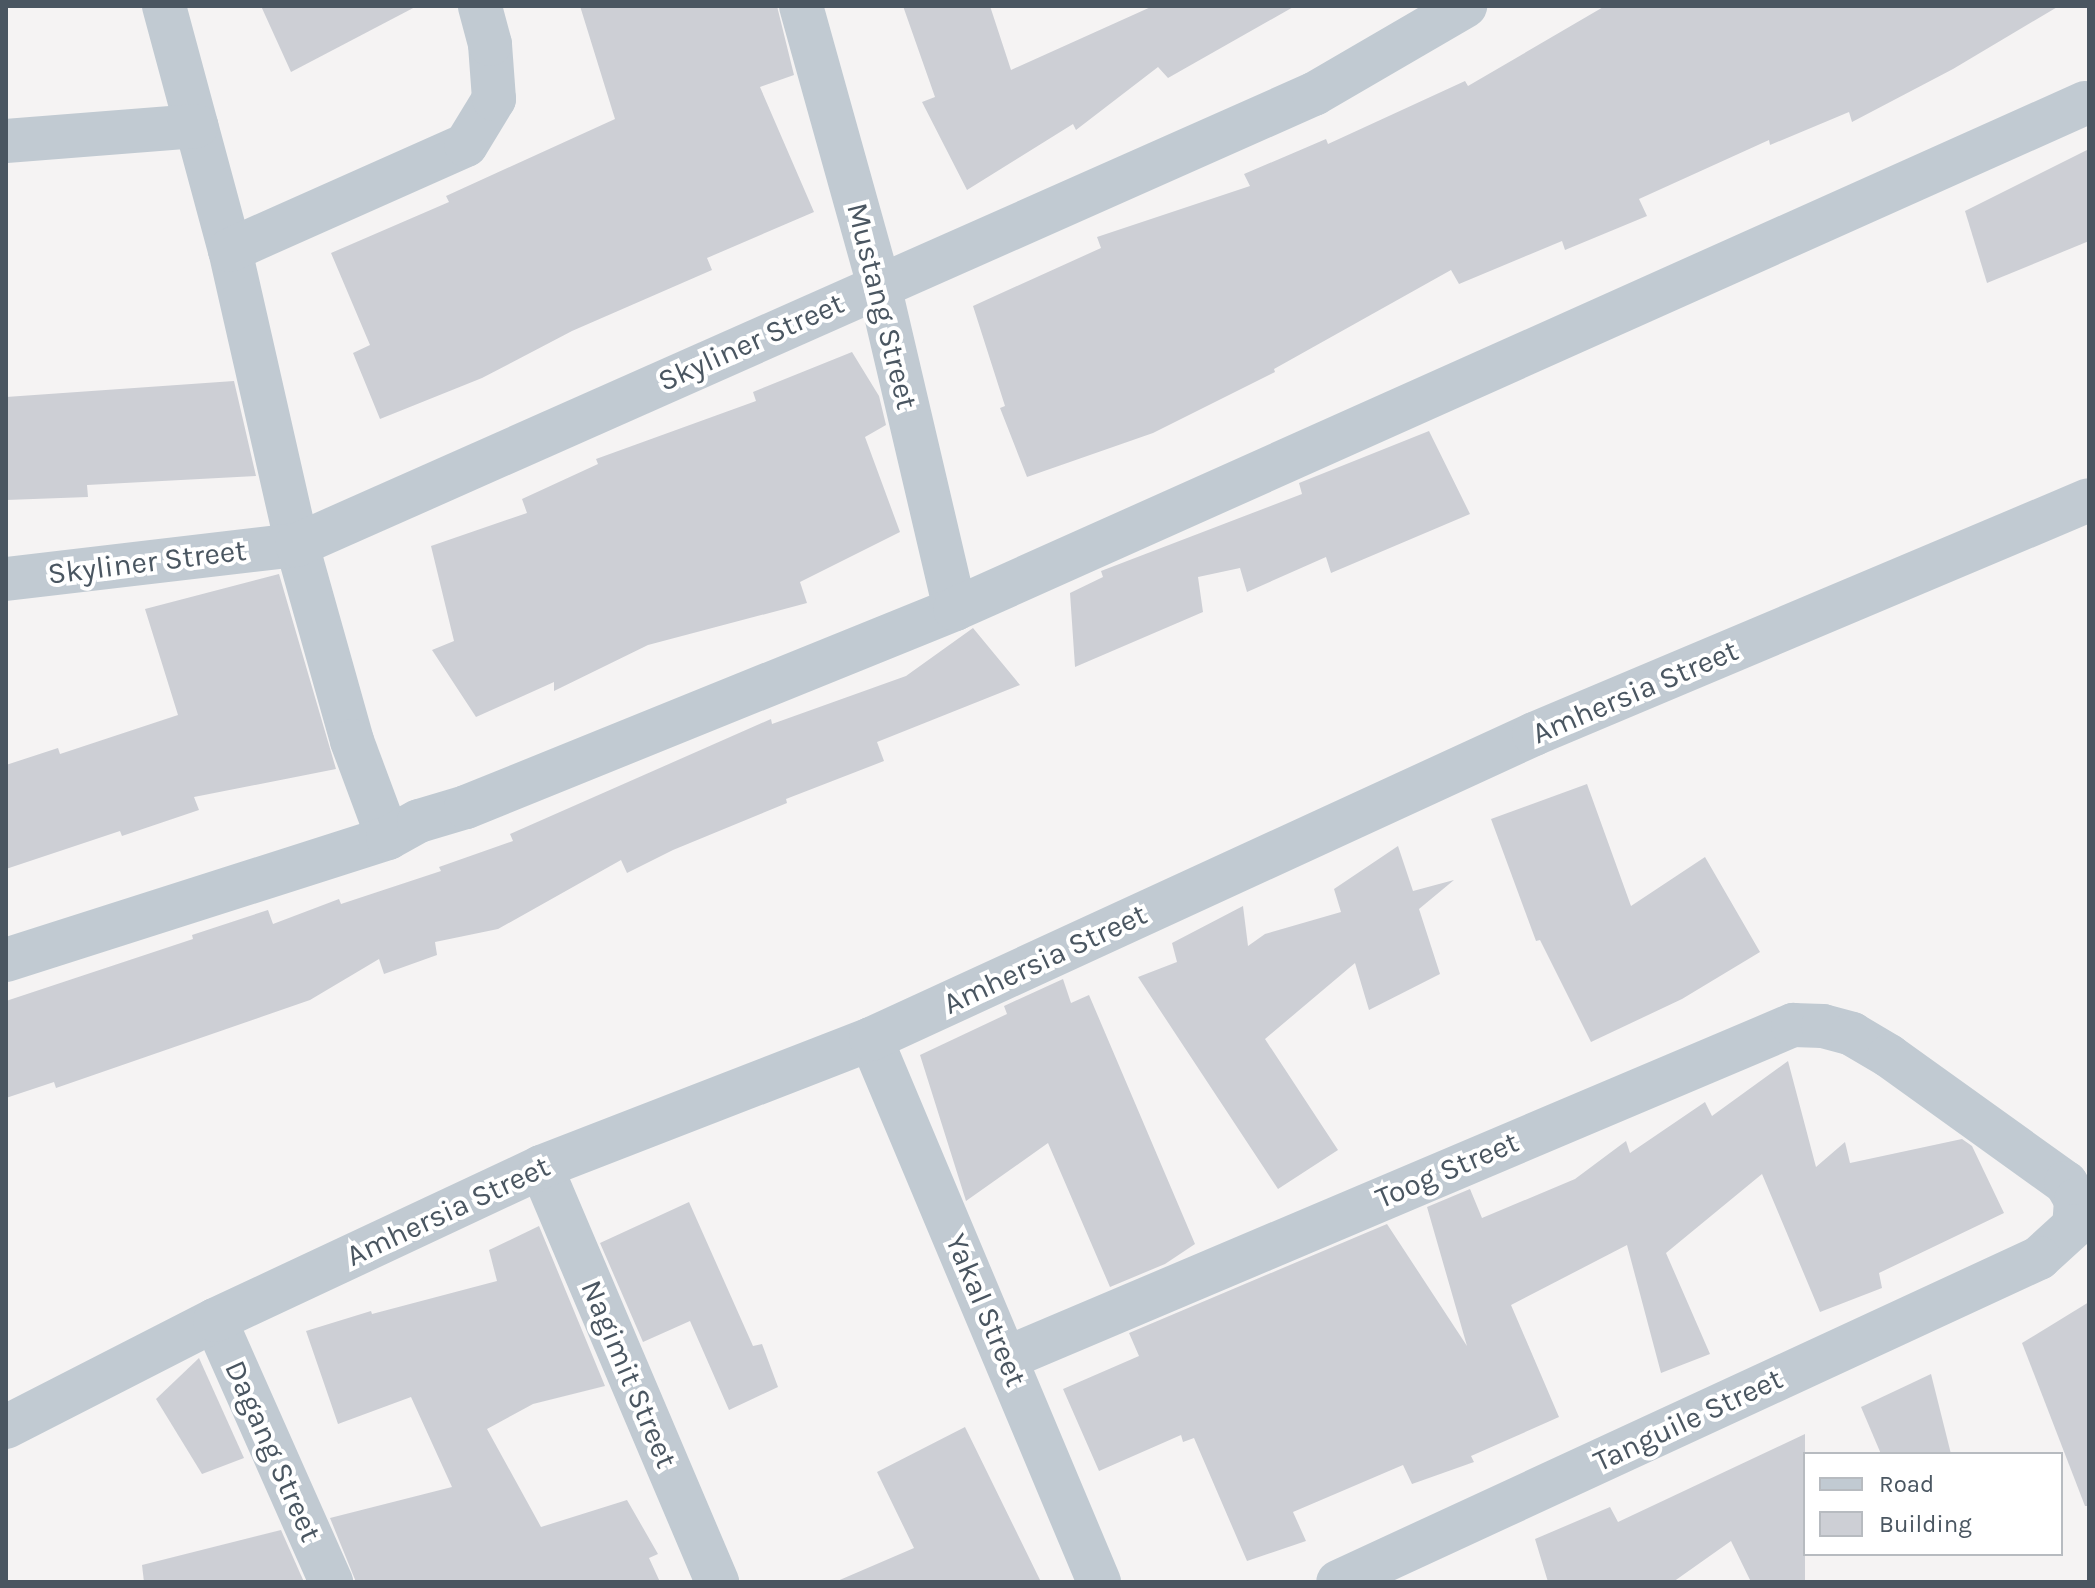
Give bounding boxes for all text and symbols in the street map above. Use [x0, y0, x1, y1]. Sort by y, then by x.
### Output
street label: Mustang Street [839, 199, 925, 413]
street label: Skyliner Street [652, 285, 850, 399]
street label: Skyliner Street [46, 532, 248, 592]
street label: Amhersia Street [1527, 632, 1743, 752]
street label: Amhersia Street [938, 896, 1152, 1022]
street label: Toog Street [1370, 1124, 1524, 1216]
street label: Amhersia Street [341, 1148, 555, 1274]
street label: Yakal Street [938, 1228, 1034, 1392]
street label: Nagimit Street [573, 1275, 685, 1473]
street label: Dagang Street [217, 1355, 329, 1547]
street label: Tanguile Street [1588, 1361, 1788, 1479]
legend [1803, 1452, 2063, 1556]
text: Road [1879, 1470, 1934, 1498]
text: Building [1879, 1510, 1972, 1538]

